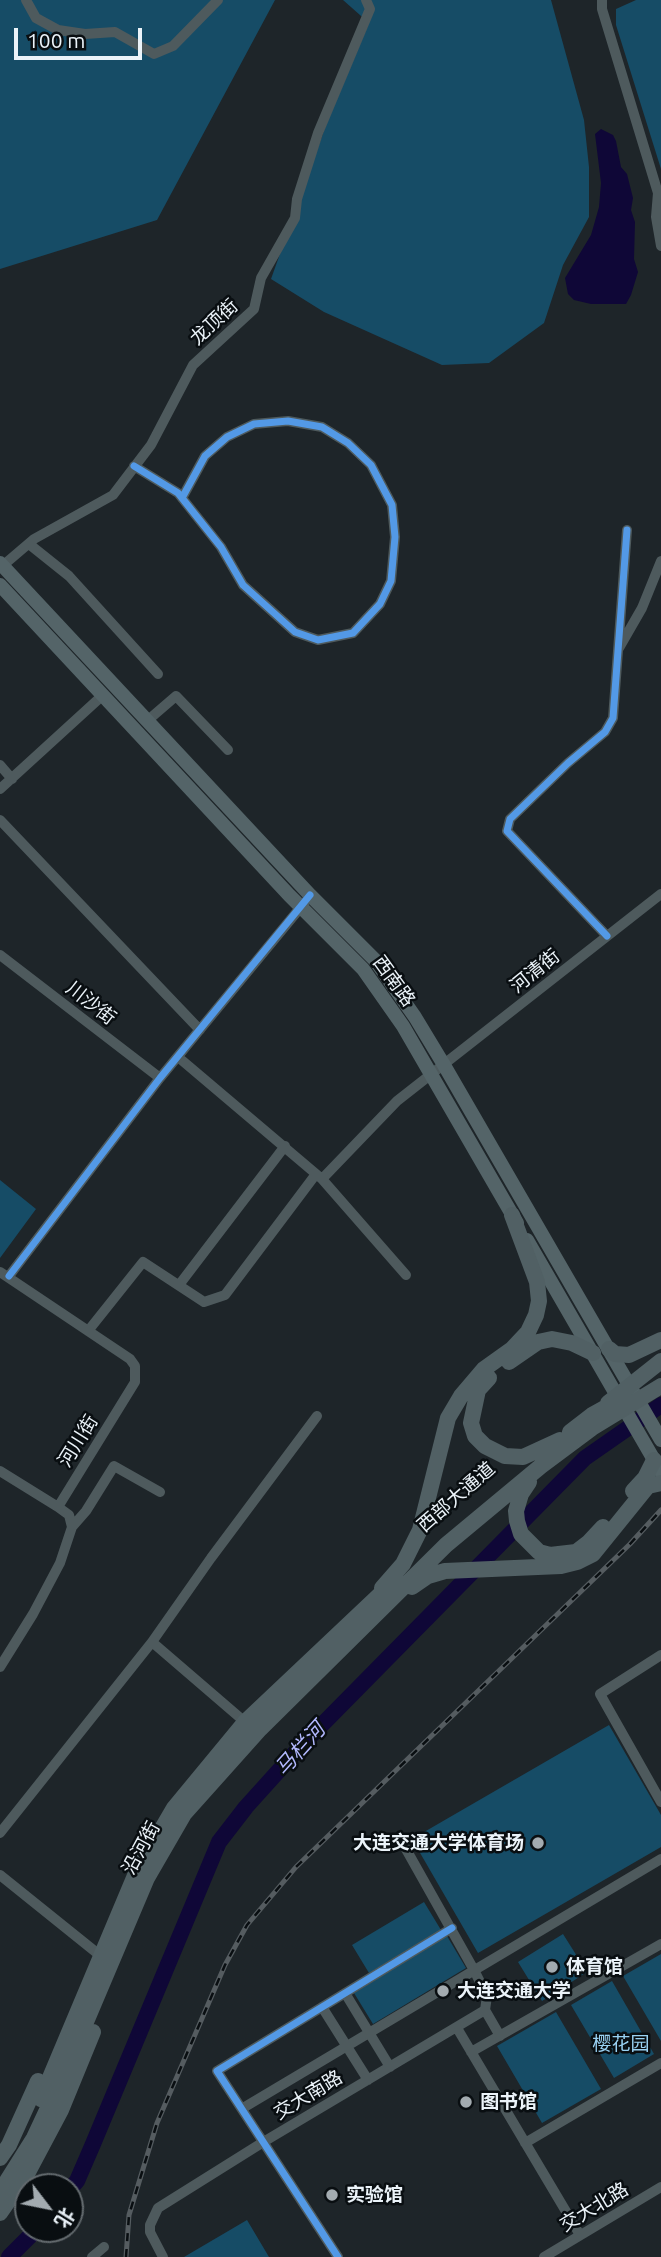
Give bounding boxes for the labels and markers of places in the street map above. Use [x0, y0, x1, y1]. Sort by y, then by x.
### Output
place label: 大连交通大学体育场 [353, 1832, 524, 1854]
marker: 大连交通大学体育场 [530, 1835, 546, 1851]
place label: 体育馆 [566, 1956, 623, 1978]
marker: 体育馆 [544, 1959, 560, 1975]
place label: 大连交通大学 [457, 1980, 571, 2002]
marker: 大连交通大学 [435, 1983, 451, 1999]
place label: 图书馆 [480, 2091, 537, 2113]
marker: 图书馆 [458, 2094, 474, 2110]
place label: 实验馆 [346, 2184, 403, 2206]
marker: 实验馆 [324, 2187, 340, 2203]

